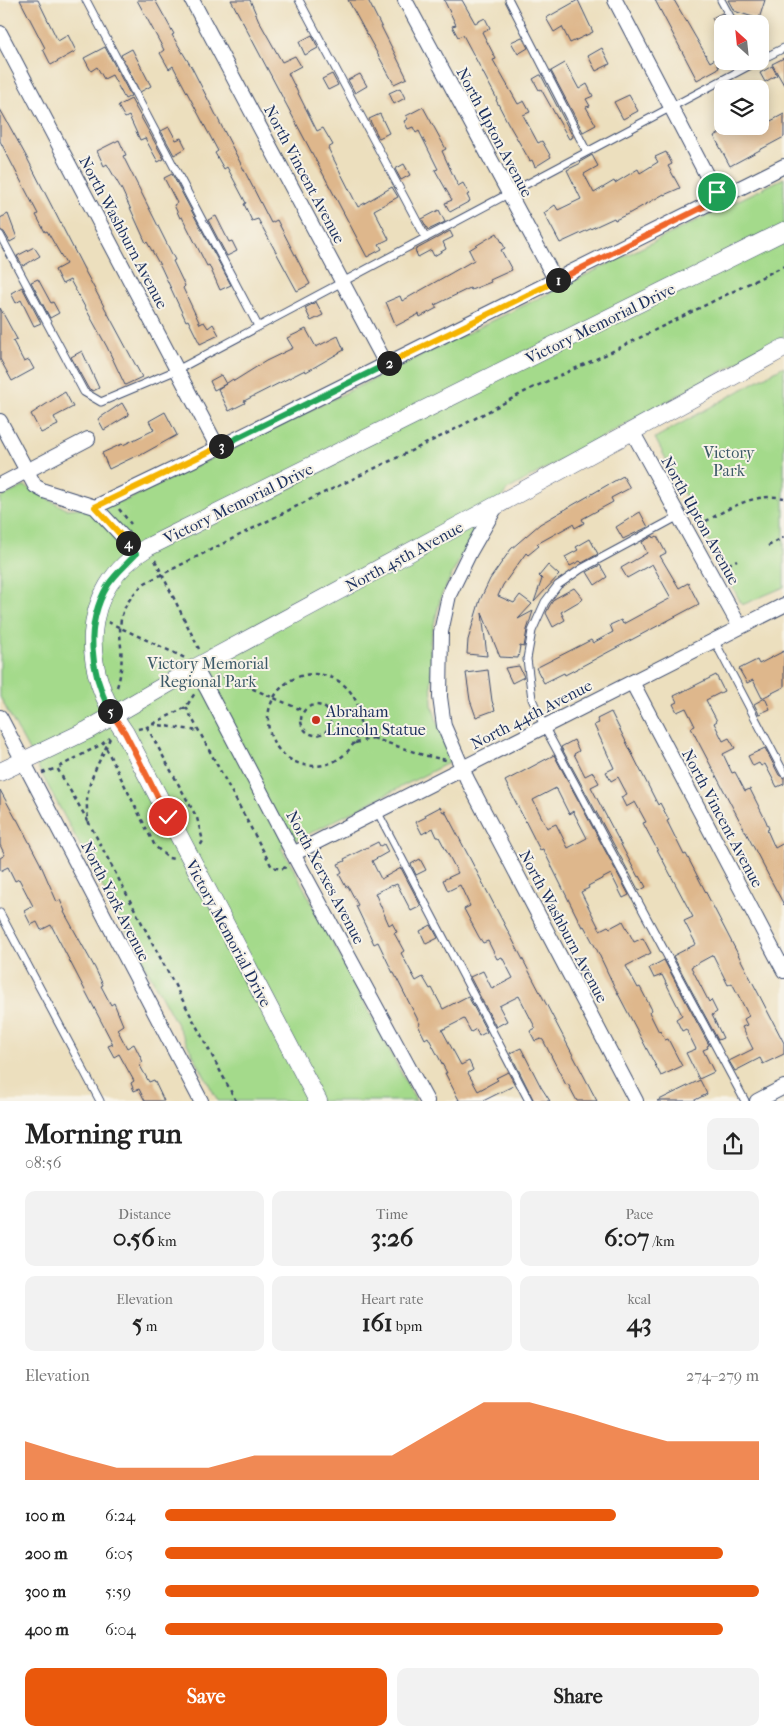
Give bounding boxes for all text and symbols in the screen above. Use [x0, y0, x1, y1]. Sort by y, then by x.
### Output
north arrow [714, 15, 769, 70]
map controls [714, 15, 769, 135]
street label: North Upton Avenue [452, 64, 537, 200]
button: layers [714, 80, 769, 135]
street label: North Vincent Avenue [260, 102, 349, 247]
street label: North Washburn Avenue [75, 153, 172, 312]
pin [696, 171, 738, 213]
icon: arrive [703, 178, 731, 206]
pin: 1 [546, 268, 570, 292]
text: 1 [556, 272, 561, 289]
street label: Victory Memorial Drive [521, 279, 678, 368]
pin: 2 [376, 350, 402, 376]
text: 2 [386, 355, 393, 372]
pin: 3 [208, 434, 234, 458]
text: 3 [219, 438, 224, 455]
park label: Victory Park [702, 443, 755, 480]
street label: North Upton Avenue [657, 453, 744, 588]
street label: Victory Memorial Drive [159, 459, 316, 548]
street label: North 45th Avenue [342, 517, 466, 595]
pin: 4 [116, 530, 140, 556]
text: 4 [124, 535, 133, 552]
park label: Victory Memorial Regional Park [146, 654, 269, 691]
street label: North 44th Avenue [467, 676, 595, 753]
pin: 5 [98, 698, 122, 724]
place label: Abraham Lincoln Statue [325, 702, 426, 739]
text: 5 [107, 703, 114, 720]
marker: Abraham Lincoln Statue [310, 714, 322, 726]
street label: North Vincent Avenue [678, 746, 767, 891]
pin [147, 796, 189, 838]
icon: check [154, 803, 182, 831]
street label: North Xerxes Avenue [282, 807, 369, 947]
street label: North York Avenue [77, 838, 154, 965]
street label: North Washburn Avenue [515, 847, 612, 1006]
street label: Victory Memorial Drive [181, 855, 275, 1010]
text: Morning run [25, 1117, 182, 1150]
button: share [707, 1118, 759, 1170]
text: 08:56 [25, 1153, 61, 1172]
text: Distance [118, 1206, 171, 1223]
text: Time [376, 1206, 408, 1223]
text: Pace [625, 1206, 653, 1223]
text: 0.56 [113, 1223, 155, 1252]
text: 3:26 [371, 1223, 413, 1252]
text: 6:07 [604, 1223, 649, 1252]
text: km [155, 1233, 177, 1250]
text: /km [649, 1233, 675, 1250]
text: Elevation [116, 1291, 173, 1308]
text: Heart rate [361, 1291, 423, 1308]
text: kcal [628, 1291, 651, 1308]
text: 5 [132, 1308, 143, 1337]
text: 161 [362, 1308, 393, 1337]
text: 43 [627, 1308, 652, 1337]
text: m [143, 1318, 157, 1335]
text: bpm [393, 1318, 422, 1335]
text: Elevation [25, 1366, 90, 1385]
text: 274–279 m [686, 1366, 759, 1385]
text: 100 m [25, 1506, 65, 1525]
text: 6:24 [105, 1506, 135, 1525]
text: 200 m [25, 1544, 68, 1563]
text: 6:05 [105, 1544, 133, 1563]
text: 300 m [25, 1582, 66, 1601]
text: 5:59 [105, 1582, 131, 1601]
text: 400 m [25, 1620, 69, 1639]
text: 6:04 [105, 1620, 136, 1639]
button: Save [25, 1668, 387, 1726]
button: Share [397, 1668, 759, 1726]

